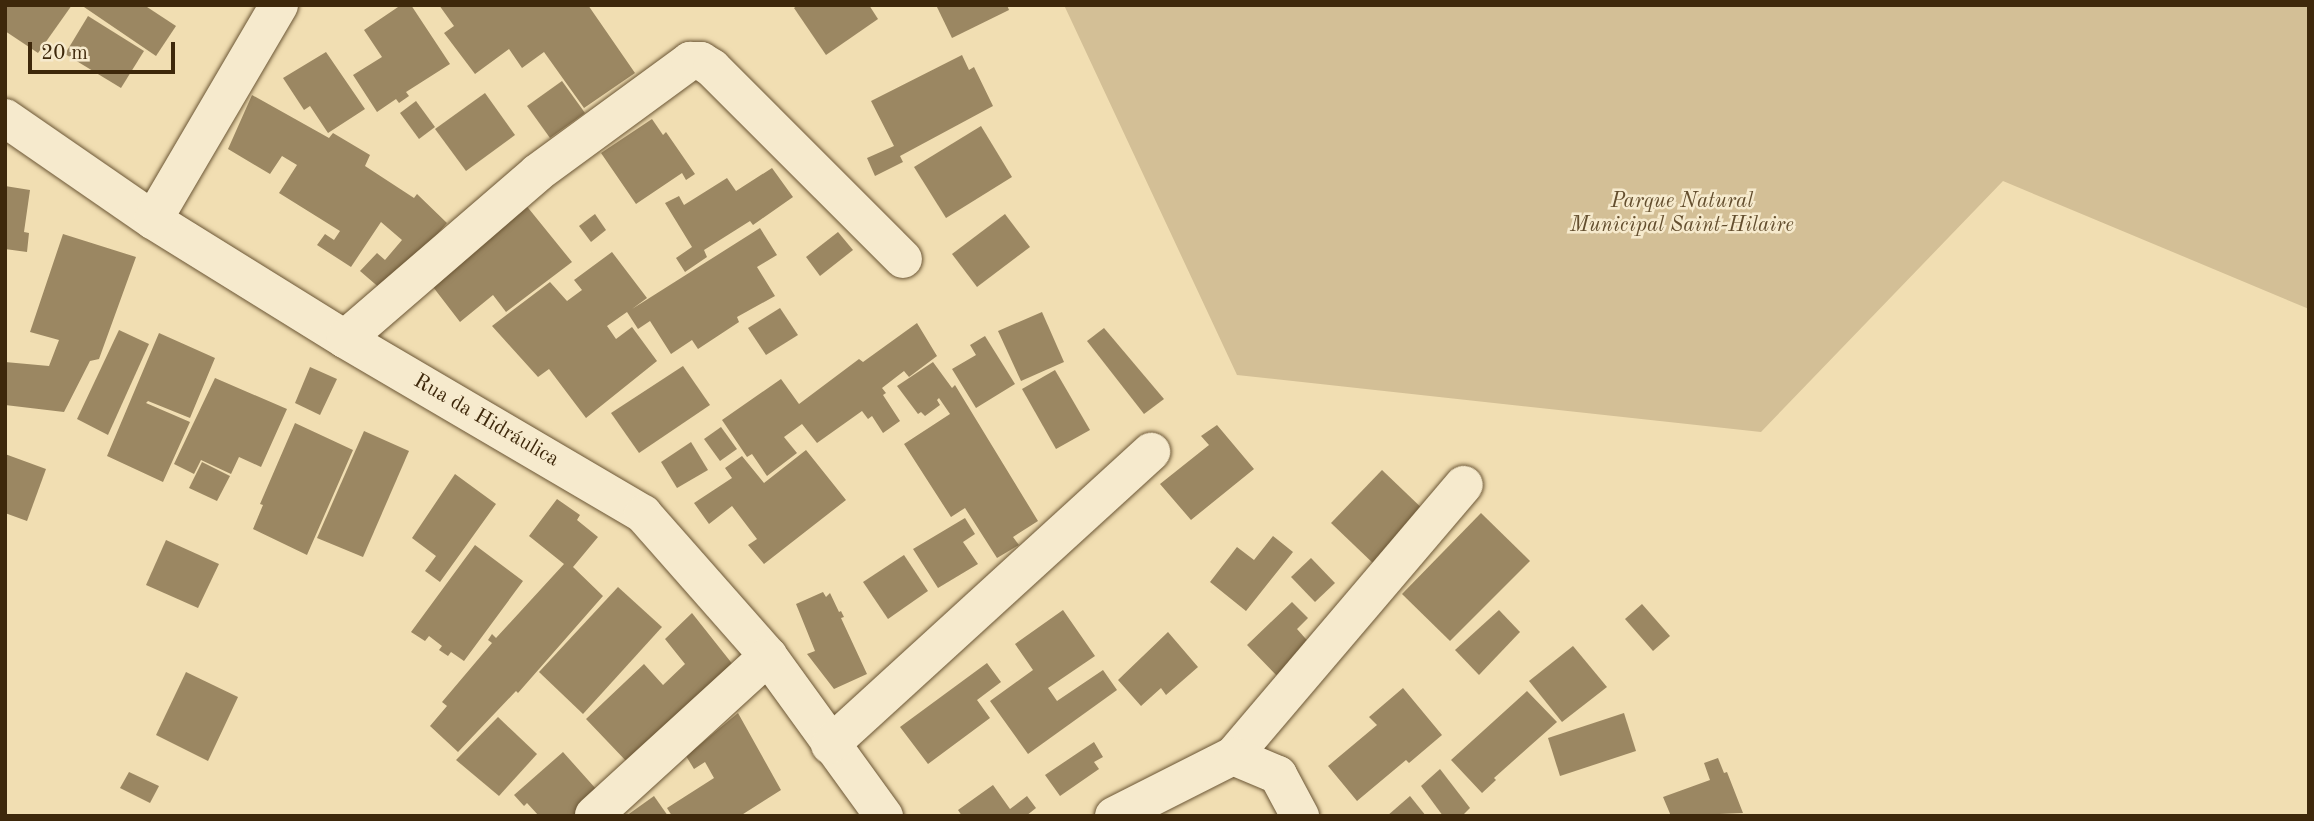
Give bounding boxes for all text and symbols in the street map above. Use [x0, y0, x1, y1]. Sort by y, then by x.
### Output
scale bar [32, 28, 178, 72]
text: 20 m [41, 43, 88, 64]
park label: Parque Natural Municipal Saint-Hilaire [1570, 189, 1794, 239]
street label: Rua da Hidráulica [409, 369, 563, 473]

